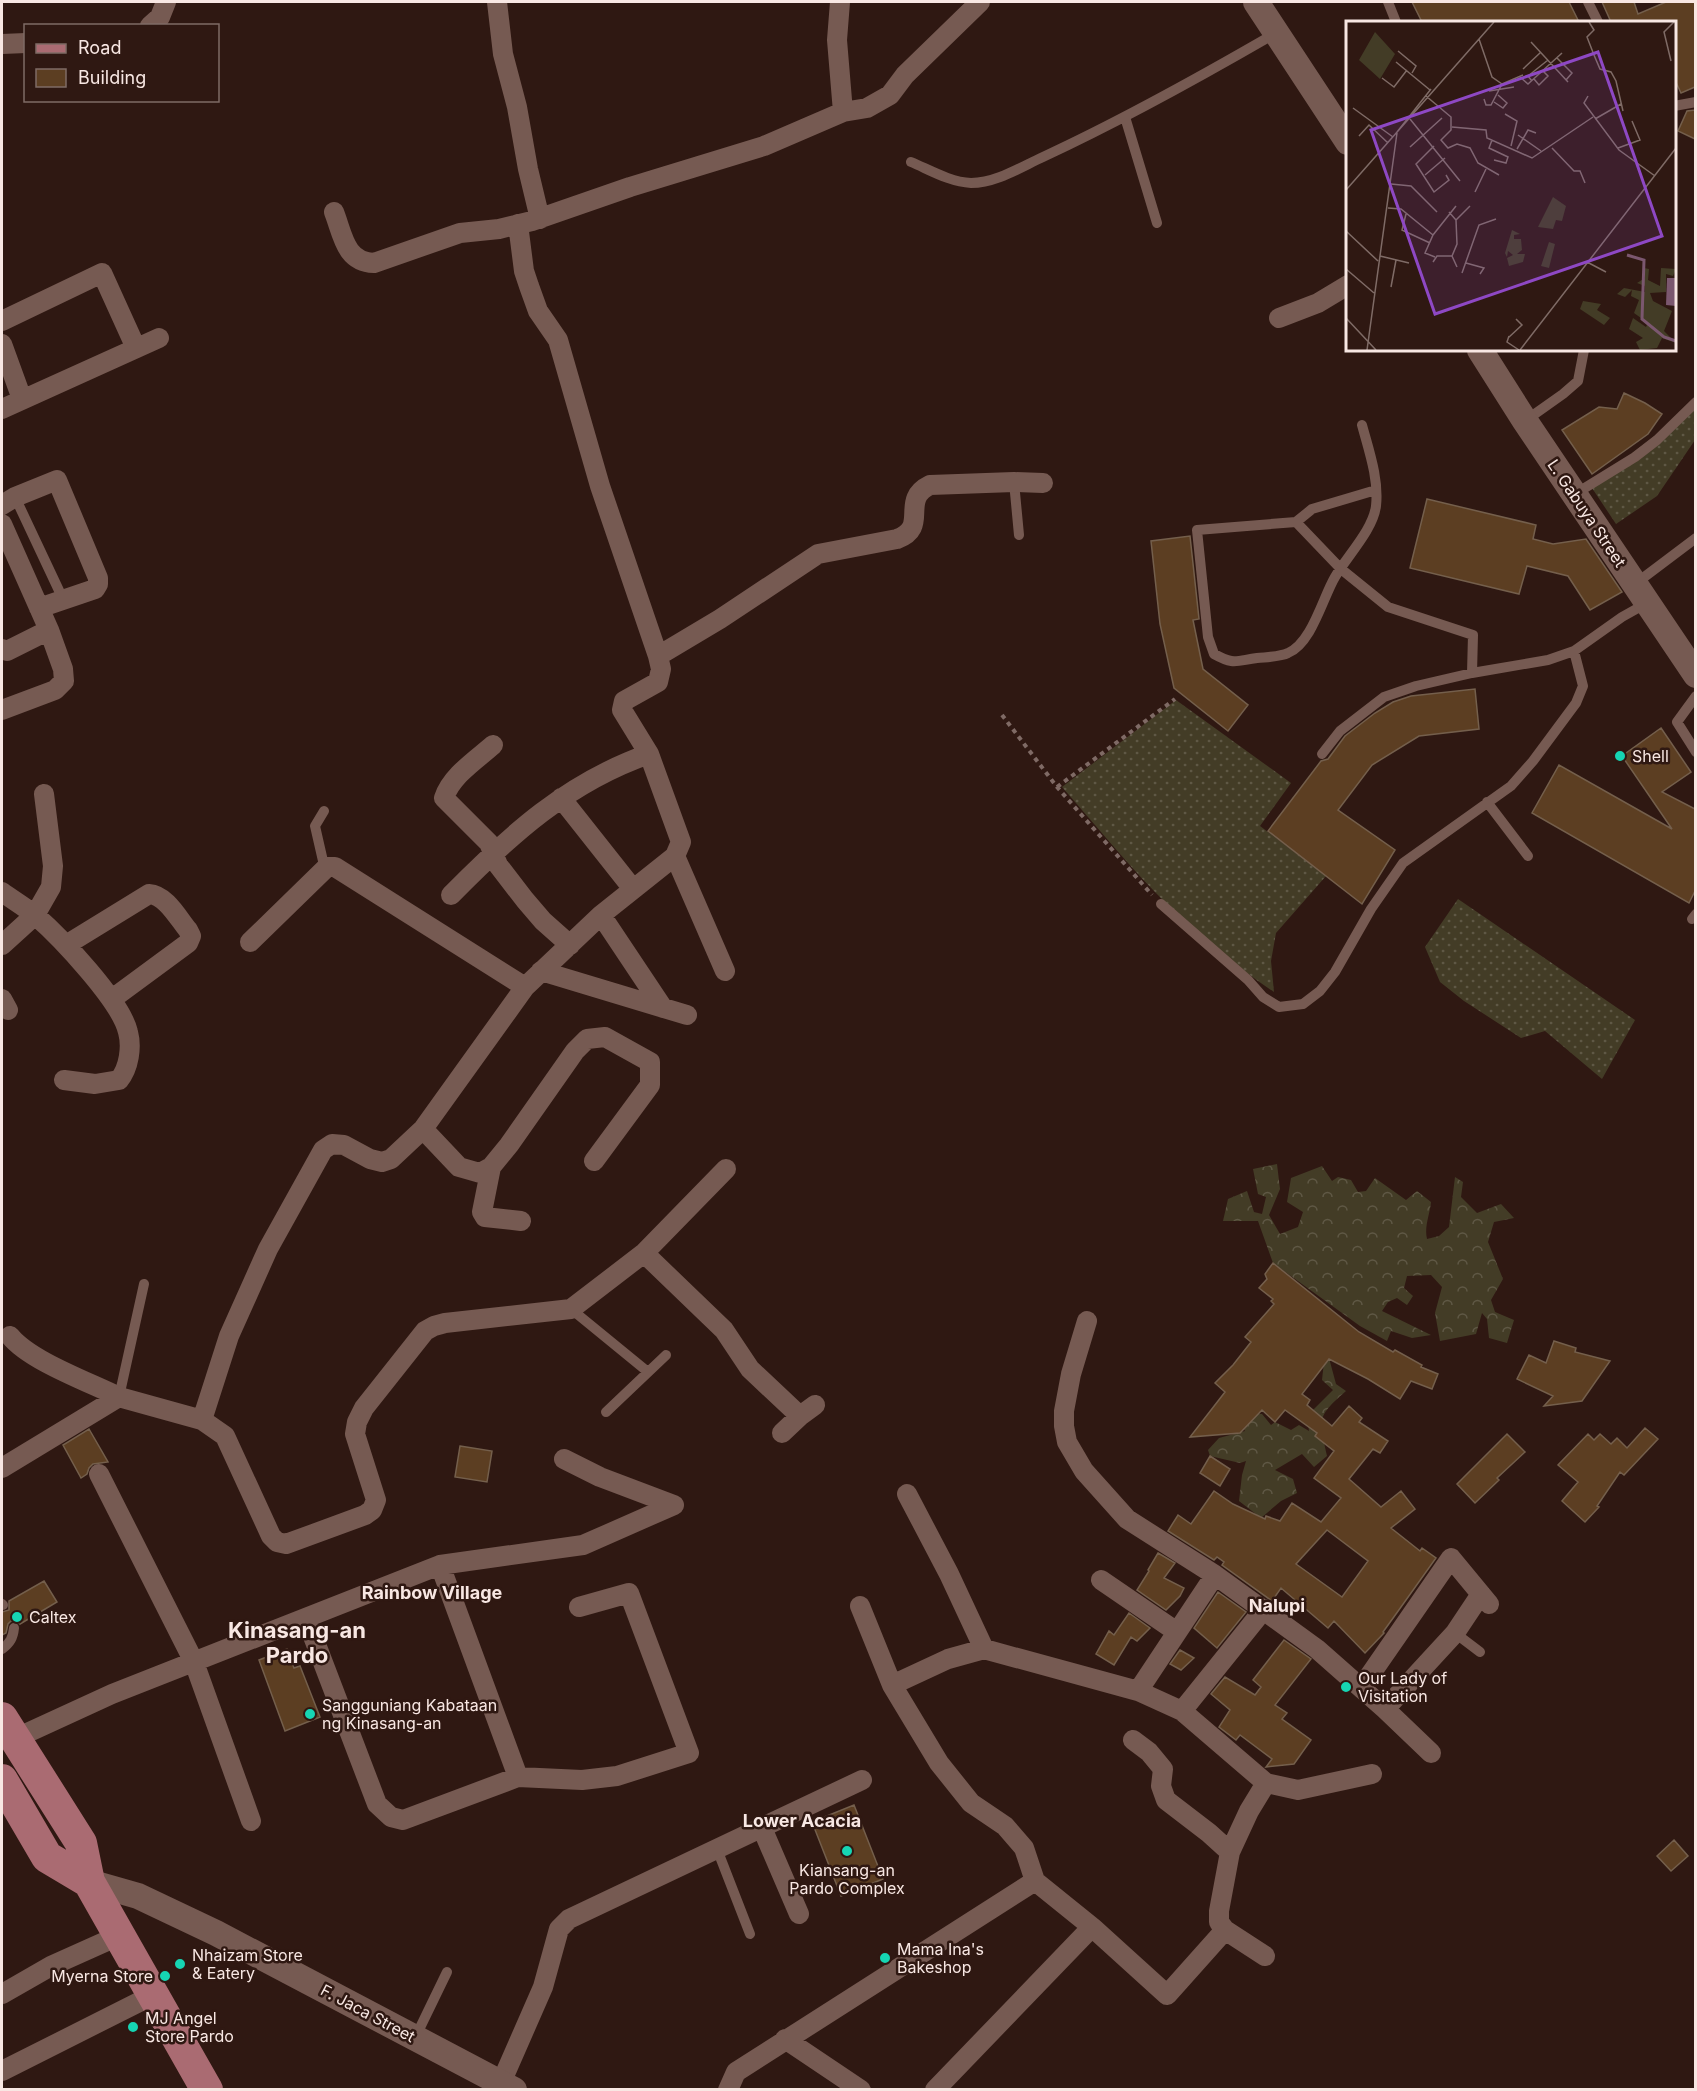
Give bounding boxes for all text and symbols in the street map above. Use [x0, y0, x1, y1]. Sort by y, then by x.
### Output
inset map [1346, 21, 1676, 351]
legend [24, 24, 219, 102]
text: Road [78, 37, 121, 58]
text: Building [78, 67, 146, 88]
street label: L. Gabuya Street [1544, 455, 1630, 571]
place label: Shell [1632, 746, 1669, 766]
marker: Shell [1613, 749, 1627, 763]
district label: Rainbow Village [362, 1582, 503, 1603]
district label: Nalupi [1249, 1595, 1305, 1616]
place label: Caltex [29, 1607, 77, 1627]
marker: Caltex [10, 1610, 24, 1624]
district label: Kinasang-an Pardo [228, 1617, 366, 1668]
place label: Our Lady of Visitation [1358, 1668, 1447, 1706]
marker: Our Lady of Visitation [1339, 1680, 1353, 1694]
place label: Sangguniang Kabataan ng Kinasang-an [322, 1695, 497, 1733]
marker: Sangguniang Kabataan ng Kinasang-an [303, 1707, 317, 1721]
district label: Lower Acacia [743, 1810, 861, 1831]
marker: Kiansang-an Pardo Complex [840, 1844, 854, 1858]
place label: Kiansang-an Pardo Complex [789, 1860, 905, 1898]
place label: Mama Ina's Bakeshop [897, 1939, 984, 1977]
place label: Nhaizam Store & Eatery [192, 1945, 303, 1983]
marker: Mama Ina's Bakeshop [878, 1951, 892, 1965]
marker: Nhaizam Store & Eatery [173, 1957, 187, 1971]
place label: Myerna Store [51, 1966, 153, 1986]
marker: Myerna Store [158, 1969, 172, 1983]
street label: F. Jaca Street [317, 1980, 419, 2046]
place label: MJ Angel Store Pardo [145, 2008, 234, 2046]
marker: MJ Angel Store Pardo [126, 2020, 140, 2034]

